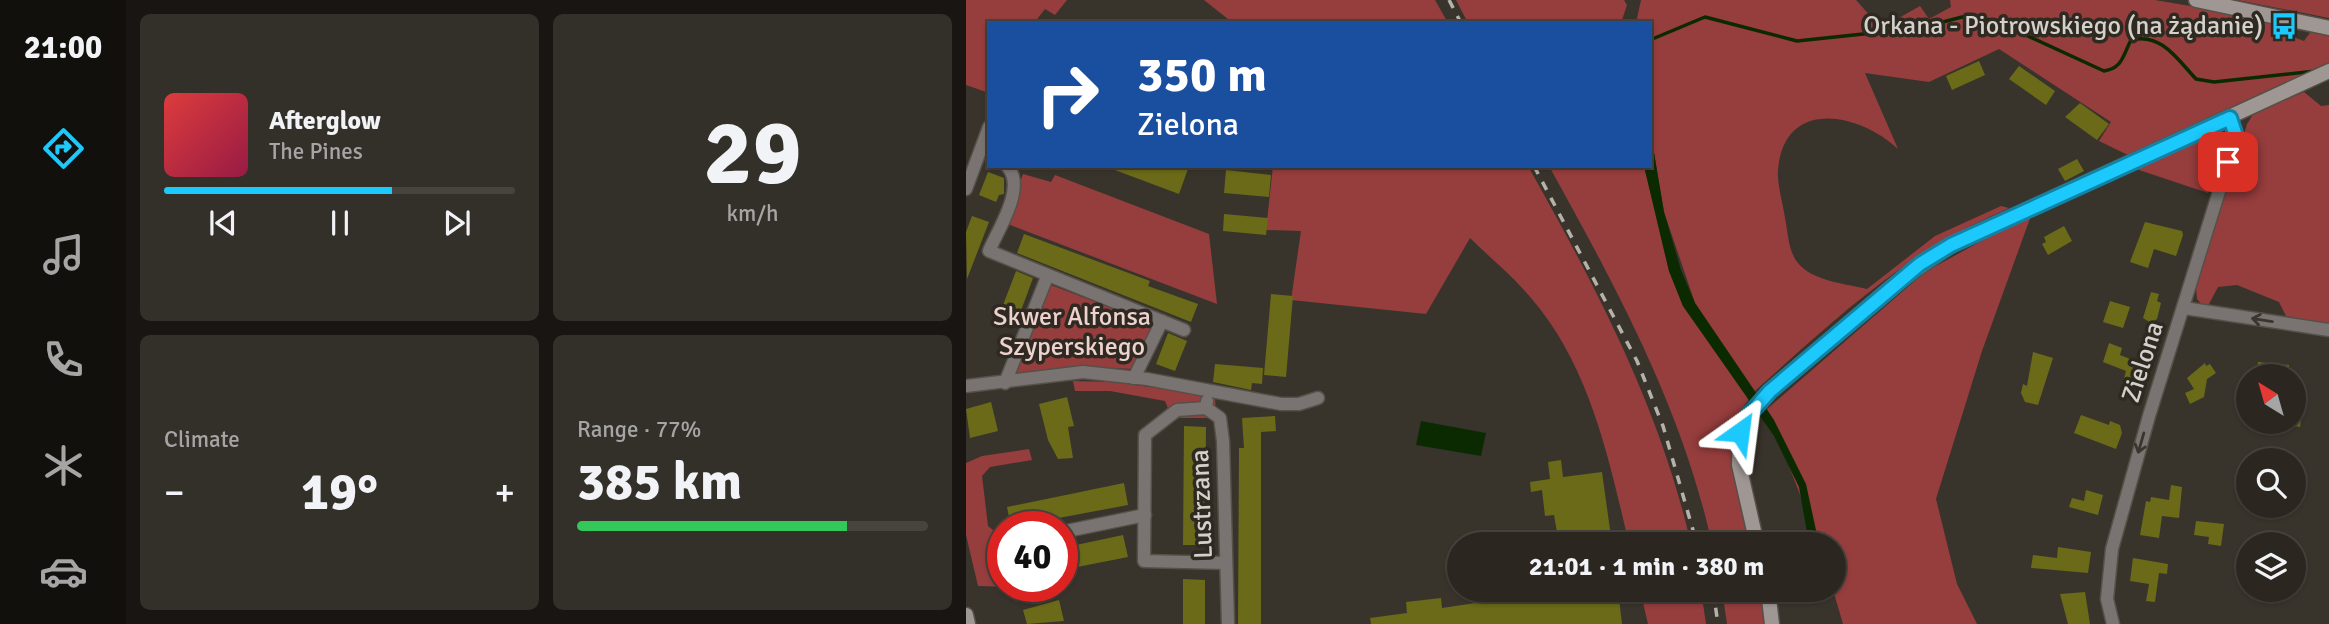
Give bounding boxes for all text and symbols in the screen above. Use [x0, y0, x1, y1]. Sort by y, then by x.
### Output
place label: Orkana - Piotrowskiego (na żądanie) [1863, 10, 2263, 42]
bus stop icon: Orkana - Piotrowskiego (na żądanie) [2269, 11, 2299, 41]
text: 21:00 [24, 28, 102, 67]
text: 350 m [1137, 45, 1267, 105]
icon: right [1022, 49, 1113, 140]
text: 29 [703, 97, 802, 210]
text: Afterglow [269, 105, 381, 137]
text: Zielona [1137, 105, 1239, 144]
icon: directions [39, 124, 88, 173]
pin [2198, 132, 2258, 192]
text: The Pines [269, 137, 363, 166]
icon: arrive [2209, 143, 2247, 181]
text: km/h [726, 199, 779, 228]
icon: previous [204, 204, 242, 242]
icon: pause [321, 204, 359, 242]
icon: next [438, 204, 476, 242]
icon: music [39, 230, 88, 279]
park label: Skwer Alfonsa Szyperskiego [993, 301, 1151, 363]
one-way arrow [2251, 313, 2273, 326]
street label: Zielona [2115, 318, 2171, 406]
icon: phone [39, 335, 88, 384]
north arrow [2236, 364, 2306, 434]
map controls [2236, 364, 2306, 602]
position arrow [1703, 395, 1777, 469]
text: Range · 77% [577, 415, 701, 444]
text: Climate [164, 425, 240, 454]
one-way arrow [2134, 432, 2147, 454]
icon: climate [39, 441, 88, 490]
button: search [2236, 448, 2306, 518]
street label: Lustrzana [1184, 449, 1220, 559]
text: 385 km [577, 450, 742, 514]
text: 19° [301, 460, 378, 524]
text: − [164, 469, 185, 516]
text: + [494, 469, 515, 516]
speed limit sign: 40 [987, 511, 1078, 602]
button: layers [2236, 532, 2306, 602]
icon: car [39, 547, 88, 596]
text: 21:01 · 1 min · 380 m [1529, 551, 1764, 583]

